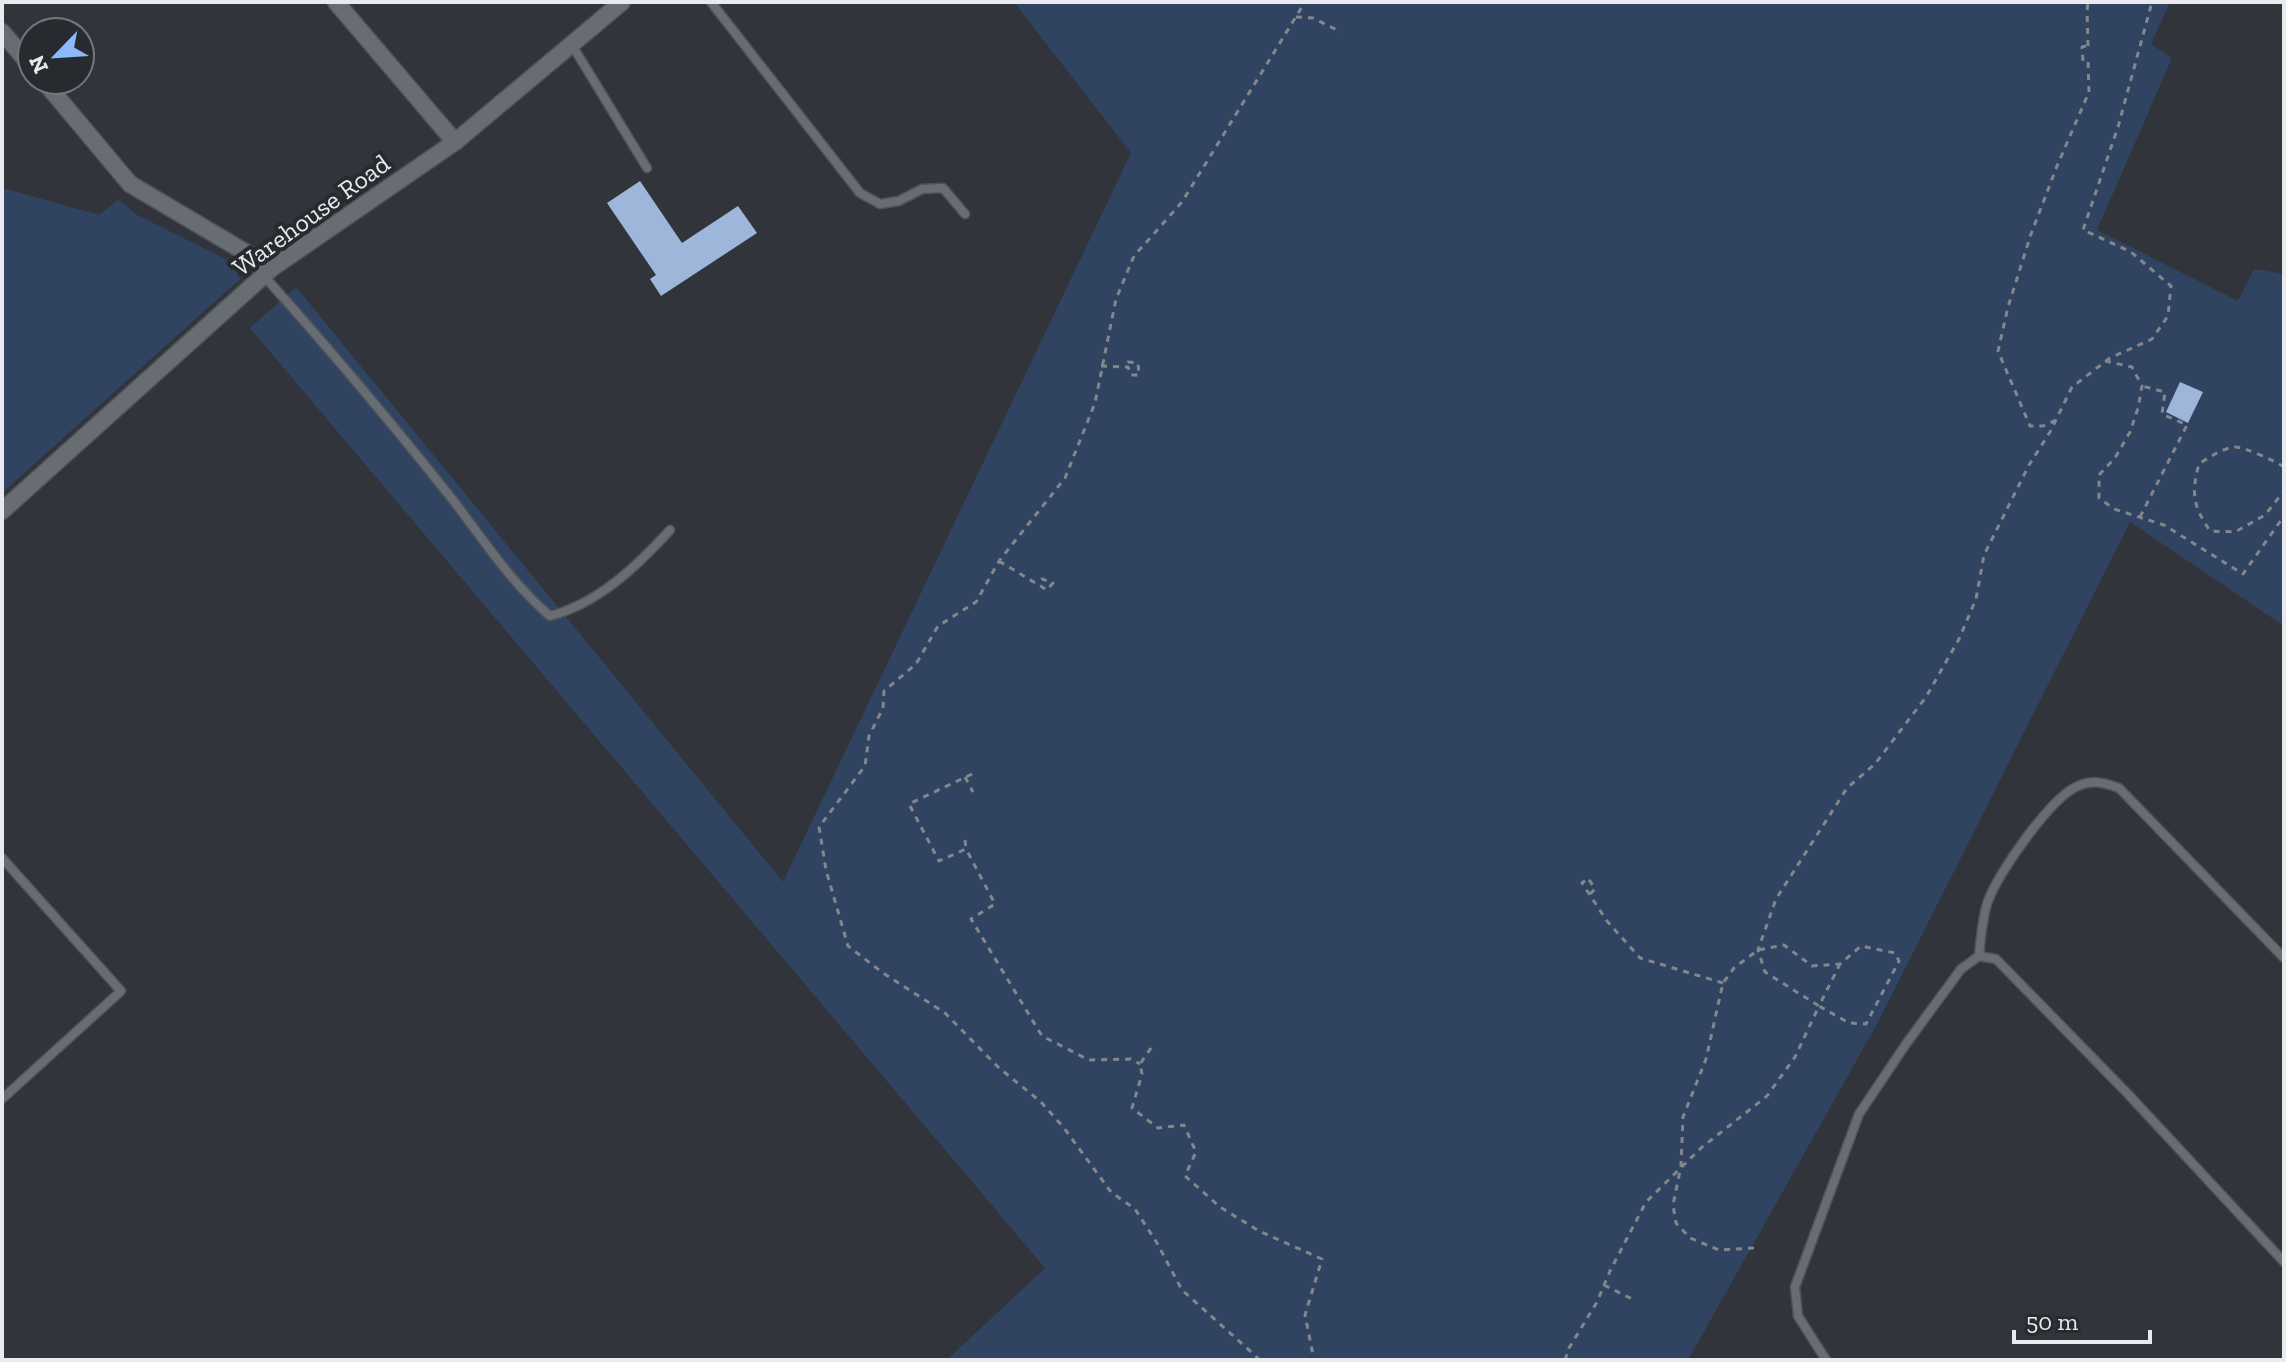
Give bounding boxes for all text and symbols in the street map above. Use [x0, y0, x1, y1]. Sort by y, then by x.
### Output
north arrow [16, 16, 96, 96]
text: N [22, 51, 54, 78]
street label: Warehouse Road [226, 147, 396, 283]
scale bar [2014, 1294, 2150, 1344]
text: 50 m [2026, 1307, 2079, 1336]

